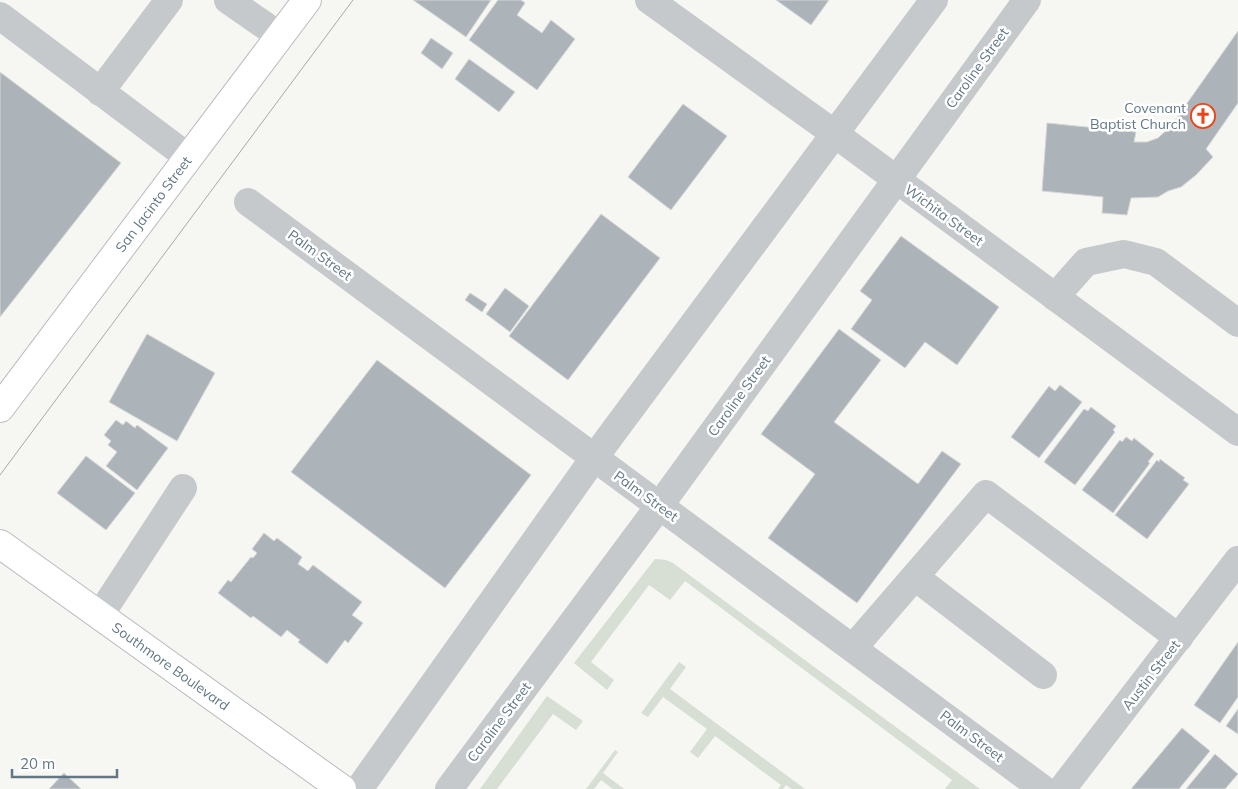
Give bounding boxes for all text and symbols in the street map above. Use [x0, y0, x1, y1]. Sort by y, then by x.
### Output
street label: Caroline Street [942, 24, 1012, 112]
place label: Covenant Baptist Church [1090, 99, 1186, 133]
church icon: Covenant Baptist Church [1190, 103, 1216, 129]
street label: San Jacinto Street [111, 152, 195, 256]
street label: Wichita Street [901, 180, 987, 250]
street label: Palm Street [284, 226, 356, 284]
street label: Caroline Street [704, 352, 774, 440]
street label: Palm Street [610, 467, 682, 525]
street label: Southmore Boulevard [109, 618, 233, 714]
street label: Austin Street [1118, 636, 1184, 714]
street label: Caroline Street [463, 678, 535, 766]
street label: Palm Street [937, 706, 1008, 766]
scale bar [12, 746, 118, 778]
text: 20 m [20, 754, 55, 773]

